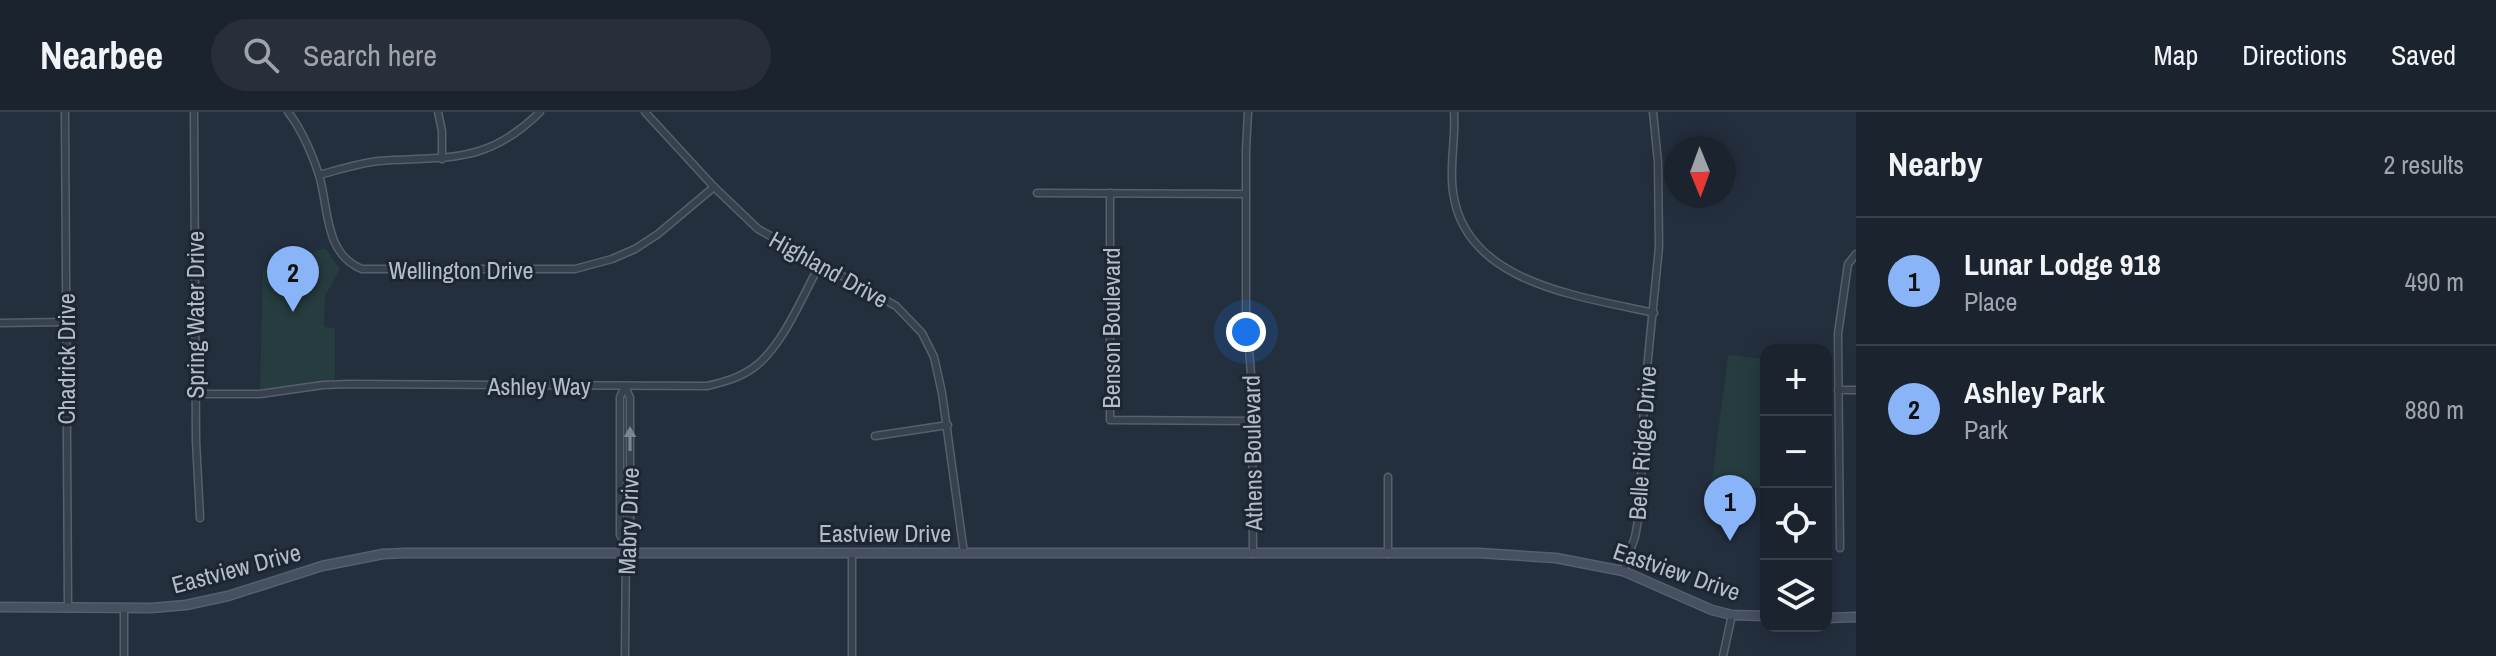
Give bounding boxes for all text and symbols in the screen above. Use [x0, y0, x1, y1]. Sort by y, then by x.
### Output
search box [211, 19, 771, 91]
text: Nearbee [40, 30, 163, 81]
icon: search [239, 33, 283, 77]
text: Search here [303, 35, 437, 75]
text: Map [2154, 36, 2198, 74]
text: Directions [2242, 36, 2347, 74]
text: Saved [2391, 36, 2456, 74]
north arrow [1664, 136, 1736, 208]
text: Nearby [1888, 141, 1983, 187]
text: 2 results [2383, 147, 2464, 182]
street label: Highland Drive [764, 223, 894, 315]
street label: Spring Water Drive [179, 231, 211, 399]
text: Lunar Lodge 918 [1964, 244, 2161, 284]
pin: 2 [267, 246, 319, 312]
street label: Benson Boulevard [1095, 248, 1127, 408]
street label: Wellington Drive [388, 254, 534, 286]
text: 1 [1908, 264, 1920, 299]
text: 490 m [2405, 264, 2464, 299]
text: Place [1964, 284, 2017, 319]
street label: Chadrick Drive [50, 293, 82, 425]
your location [1226, 312, 1266, 352]
map controls [1760, 344, 1832, 632]
button: + [1760, 344, 1832, 416]
street label: Belle Ridge Drive [1621, 365, 1663, 521]
street label: Ashley Way [486, 370, 591, 402]
text: Ashley Park [1964, 372, 2105, 412]
street label: Athens Boulevard [1235, 375, 1269, 532]
text: 2 [1908, 392, 1920, 427]
text: 880 m [2405, 392, 2464, 427]
text: Park [1964, 412, 2008, 447]
button: − [1760, 416, 1832, 488]
one-way arrow [624, 426, 636, 451]
street label: Mabry Drive [610, 467, 646, 575]
pin: 1 [1704, 475, 1756, 541]
button: locate [1760, 488, 1832, 560]
street label: Eastview Drive [819, 517, 951, 549]
street label: Eastview Drive [1609, 534, 1745, 608]
street label: Eastview Drive [168, 535, 304, 601]
button: layers [1760, 560, 1832, 632]

